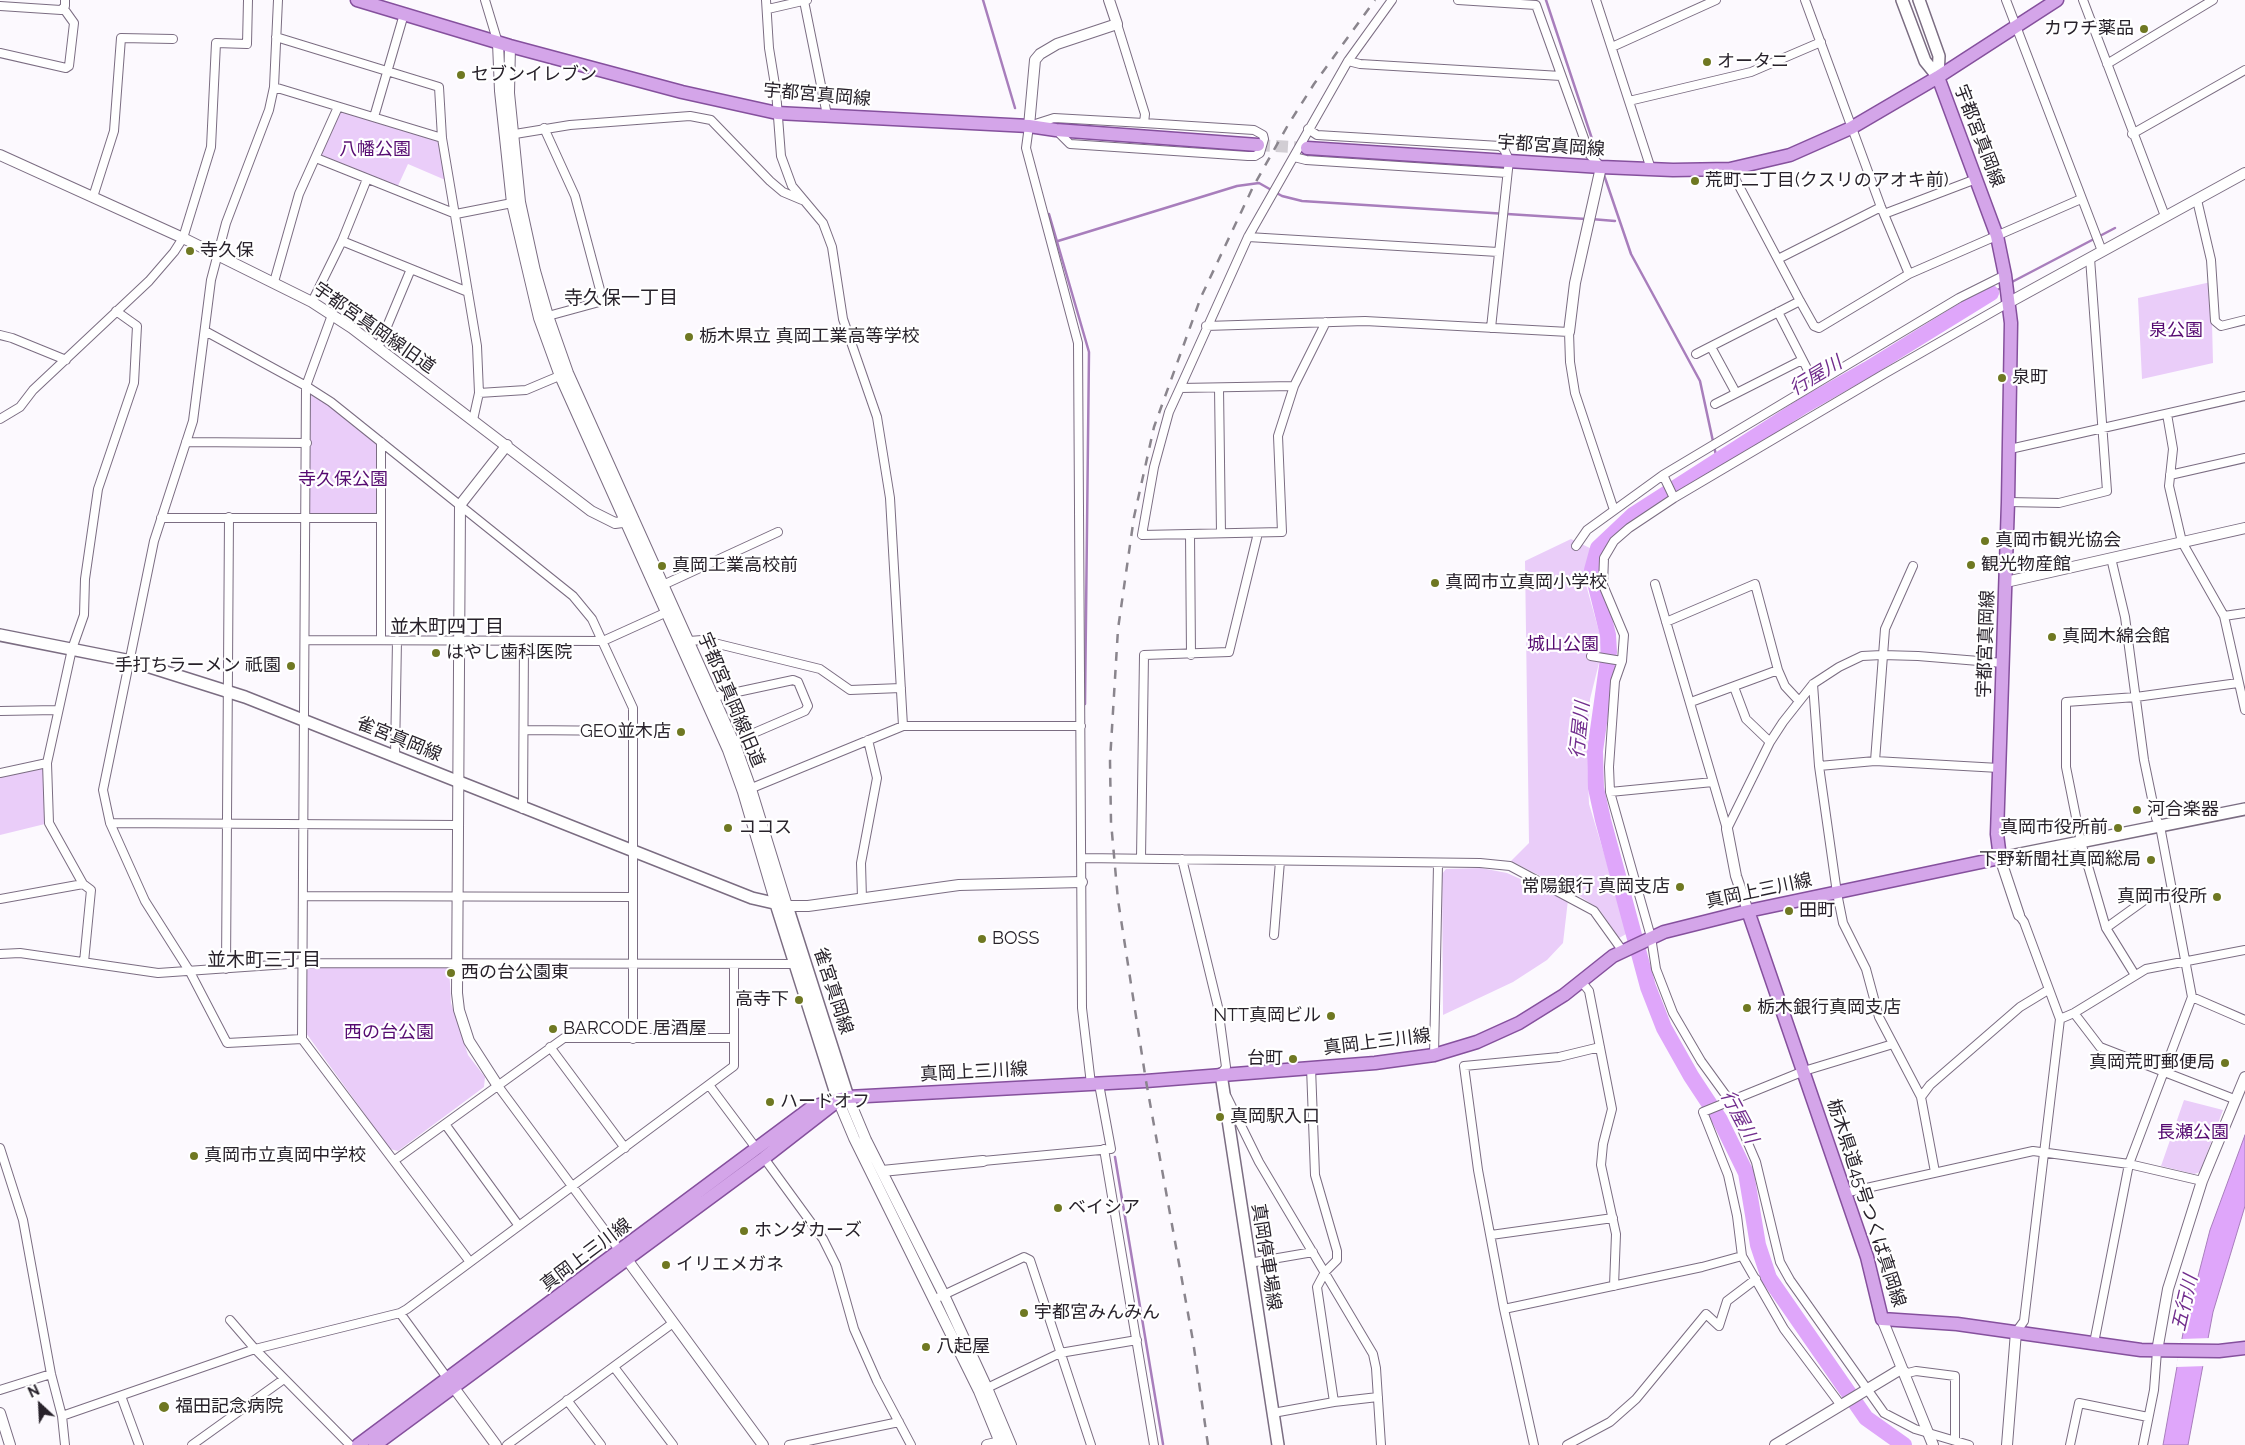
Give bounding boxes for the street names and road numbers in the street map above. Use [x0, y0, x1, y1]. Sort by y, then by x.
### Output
street label: 宇都宮真岡線 [762, 80, 872, 110]
street label: 宇都宮真岡線 [1950, 82, 2008, 190]
street label: 宇都宮真岡線 [1496, 131, 1606, 161]
street label: 宇都宮真岡線旧道 [309, 278, 439, 378]
street label: 宇都宮真岡線 [1973, 590, 1999, 698]
street label: 宇都宮真岡線旧道 [693, 630, 769, 770]
street label: 雀宮真岡線 [353, 712, 445, 766]
street label: 真岡上三川線 [1704, 869, 1814, 913]
street label: 雀宮真岡線 [809, 945, 857, 1037]
street label: 真岡上三川線 [1322, 1025, 1432, 1059]
street label: 真岡上三川線 [920, 1058, 1028, 1086]
street label: 栃木県道45号つくば真岡線 [1822, 1096, 1910, 1310]
street label: 真岡停車場線 [1247, 1202, 1285, 1312]
street label: 真岡上三川線 [536, 1214, 636, 1296]

